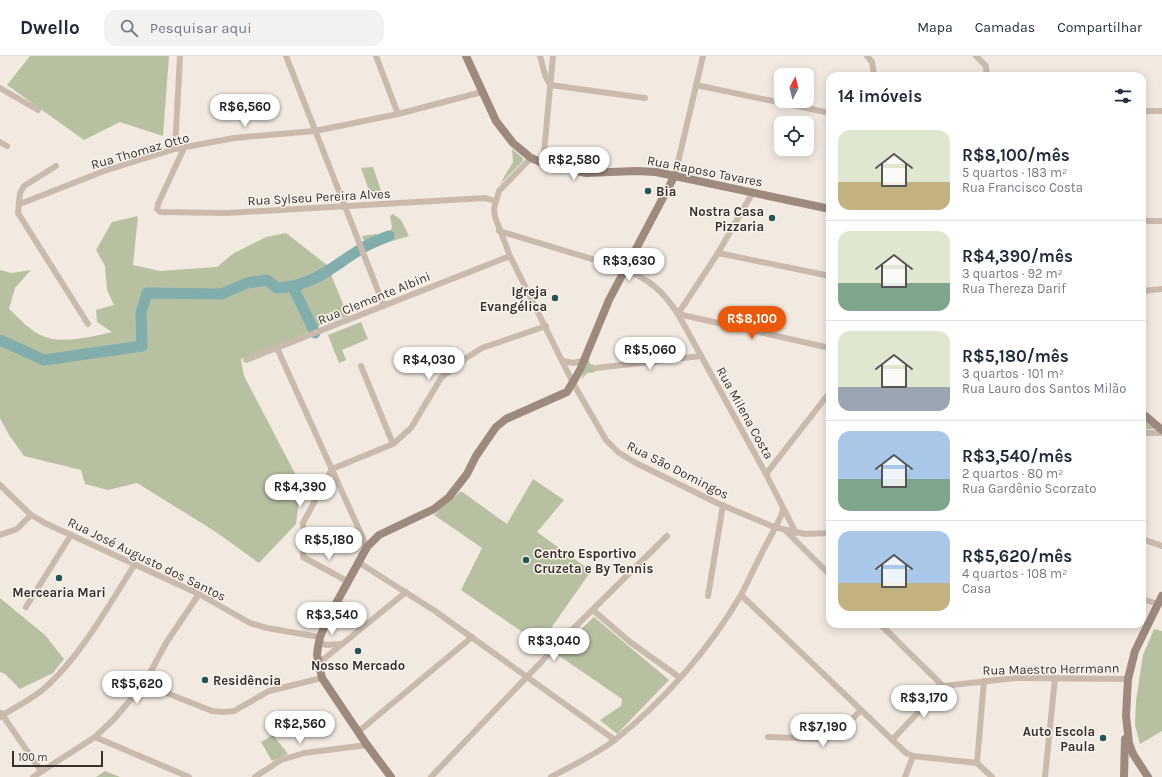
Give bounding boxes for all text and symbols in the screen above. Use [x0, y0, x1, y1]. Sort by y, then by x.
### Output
search box [104, 10, 384, 46]
text: Dwello [20, 17, 80, 39]
icon: search [118, 17, 140, 39]
text: Pesquisar aqui [150, 19, 252, 37]
text: Mapa [917, 19, 953, 36]
text: Camadas [975, 19, 1035, 36]
text: Compartilhar [1057, 19, 1142, 36]
north arrow [774, 68, 814, 108]
map controls [774, 68, 814, 156]
icon: filters [1112, 85, 1134, 107]
text: 14 imóveis [838, 86, 922, 106]
pin: R$6,560 [208, 94, 282, 128]
text: R$6,560 [219, 99, 271, 114]
button: locate [774, 116, 814, 156]
street label: Rua Thomaz Otto [89, 130, 191, 172]
text: R$8,100/mês [962, 145, 1070, 165]
icon: home [870, 146, 918, 194]
pin: R$2,580 [537, 147, 611, 181]
text: R$2,580 [548, 152, 600, 167]
street label: Rua Raposo Tavares [646, 152, 764, 190]
text: 5 quartos · 183 m² [962, 165, 1068, 180]
text: Rua Francisco Costa [962, 180, 1083, 195]
place label: Bia [656, 184, 676, 199]
street label: Rua Sylseu Pereira Alves [247, 186, 391, 208]
marker: Bia [643, 186, 653, 196]
place label: Nostra Casa Pizzaria [689, 204, 764, 234]
marker: Nostra Casa Pizzaria [767, 213, 777, 223]
text: R$4,390/mês [962, 246, 1073, 266]
icon: home [870, 247, 918, 295]
pin: R$3,630 [592, 248, 666, 282]
text: R$3,630 [603, 253, 655, 268]
text: 3 quartos · 92 m² [962, 266, 1063, 281]
street label: Rua Clemente Albini [316, 269, 432, 327]
text: Rua Thereza Darif [962, 281, 1066, 296]
place label: Igreja Evangélica [480, 284, 547, 314]
marker: Igreja Evangélica [550, 293, 560, 303]
pin: R$8,100 [715, 306, 789, 340]
text: R$8,100 [727, 311, 777, 326]
pin: R$5,060 [613, 337, 687, 371]
text: R$5,060 [624, 342, 676, 357]
text: R$5,180/mês [962, 346, 1069, 366]
pin: R$4,030 [392, 347, 466, 381]
icon: home [870, 347, 918, 395]
text: R$4,030 [403, 352, 455, 367]
street label: Rua Milena Costa [713, 364, 777, 462]
text: 3 quartos · 101 m² [962, 366, 1064, 381]
text: Rua Lauro dos Santos Milão [962, 381, 1126, 396]
street label: Rua São Domingos [625, 438, 732, 502]
text: R$3,540/mês [962, 446, 1072, 466]
icon: home [870, 447, 918, 495]
text: 2 quartos · 80 m² [962, 466, 1063, 481]
pin: R$4,390 [263, 474, 337, 508]
text: R$4,390 [274, 479, 326, 494]
text: Rua Gardênio Scorzato [962, 481, 1096, 496]
street label: Rua José Augusto dos Santos [66, 514, 229, 604]
pin: R$5,180 [292, 527, 366, 561]
text: R$5,180 [304, 532, 354, 547]
place label: Centro Esportivo Cruzeta e By Tennis [534, 546, 653, 576]
text: R$5,620/mês [962, 546, 1072, 566]
icon: home [870, 547, 918, 595]
marker: Centro Esportivo Cruzeta e By Tennis [521, 555, 531, 565]
text: 4 quartos · 108 m² [962, 566, 1067, 581]
marker: Mercearia Mari [54, 573, 64, 583]
text: Casa [962, 581, 991, 596]
place label: Mercearia Mari [12, 585, 106, 600]
pin: R$3,540 [295, 602, 369, 636]
text: R$3,540 [306, 607, 358, 622]
pin: R$3,040 [517, 628, 591, 662]
text: R$3,040 [528, 633, 580, 648]
marker: Nosso Mercado [353, 646, 363, 656]
place label: Nosso Mercado [311, 658, 405, 673]
street label: Rua Maestro Herrmann [982, 660, 1120, 678]
pin: R$5,620 [100, 671, 174, 705]
place label: Residência [213, 673, 281, 688]
marker: Residência [200, 675, 210, 685]
text: R$5,620 [111, 676, 163, 691]
pin: R$3,170 [887, 685, 961, 719]
text: R$3,170 [900, 690, 948, 705]
pin: R$2,560 [263, 711, 337, 745]
pin: R$7,190 [786, 714, 860, 748]
text: R$2,560 [274, 716, 326, 731]
text: R$7,190 [799, 719, 847, 734]
place label: Auto Escola Paula [1023, 724, 1095, 754]
marker: Auto Escola Paula [1098, 733, 1108, 743]
scale bar [12, 749, 103, 768]
text: 100 m [18, 751, 48, 764]

